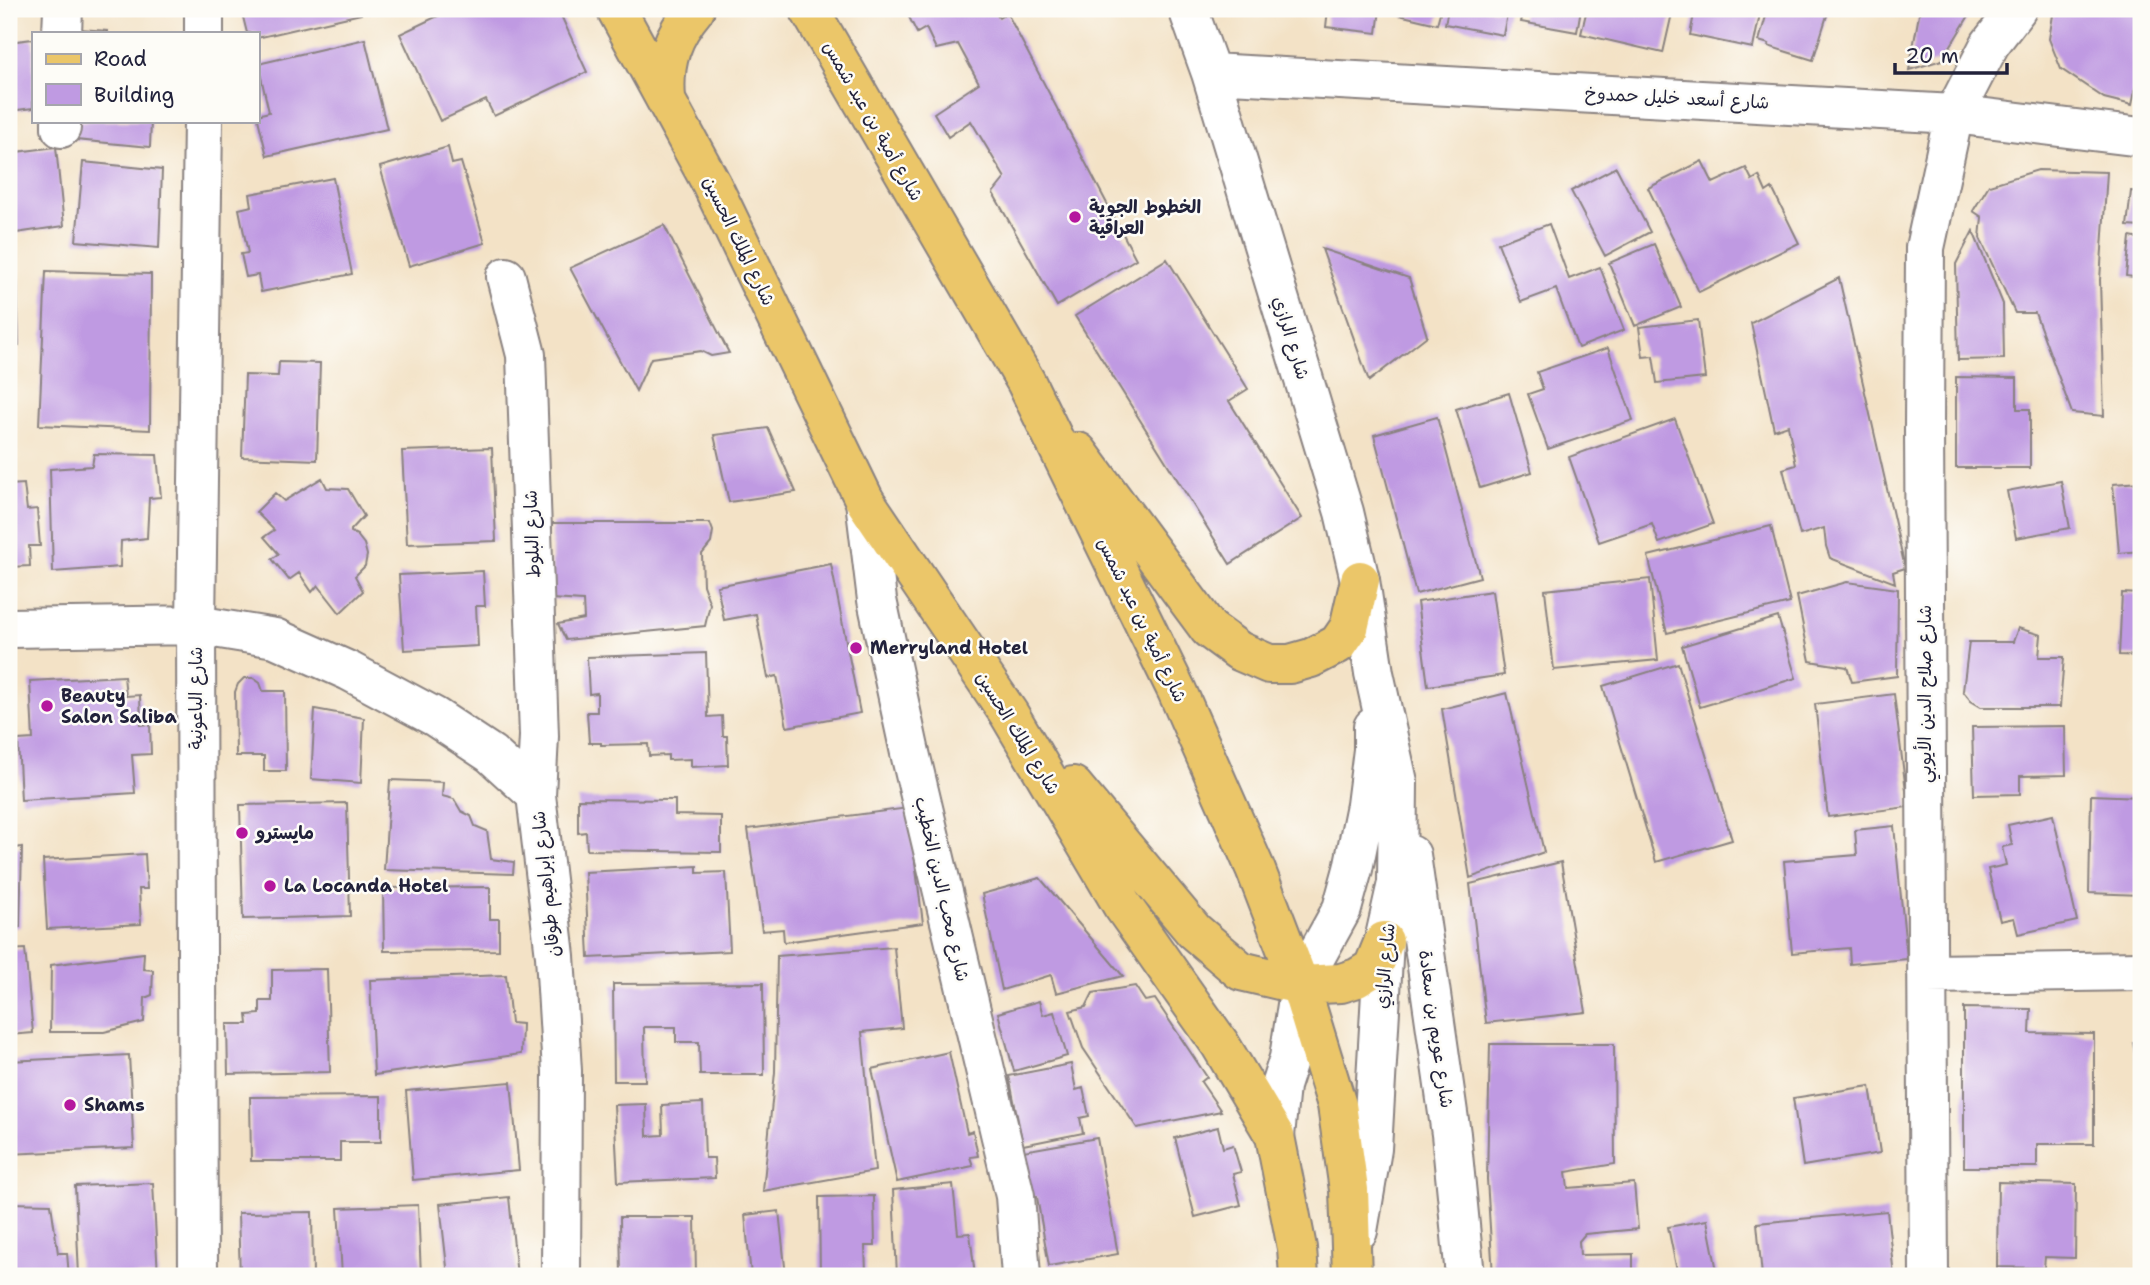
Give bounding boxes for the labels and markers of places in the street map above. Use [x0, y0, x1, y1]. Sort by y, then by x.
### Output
place label: الخطوط الجوية العراقية [1089, 195, 1201, 240]
marker: الخطوط الجوية العراقية [1067, 209, 1083, 225]
place label: Merryland Hotel [870, 636, 1028, 660]
marker: Merryland Hotel [848, 640, 864, 656]
place label: Beauty Salon Saliba [61, 684, 177, 729]
marker: Beauty Salon Saliba [39, 698, 55, 714]
place label: مايسترو [254, 821, 314, 845]
marker: مايسترو [234, 825, 250, 841]
place label: La Locanda Hotel [284, 874, 448, 898]
marker: La Locanda Hotel [262, 878, 278, 894]
place label: Shams [84, 1093, 145, 1117]
marker: Shams [62, 1097, 78, 1113]

